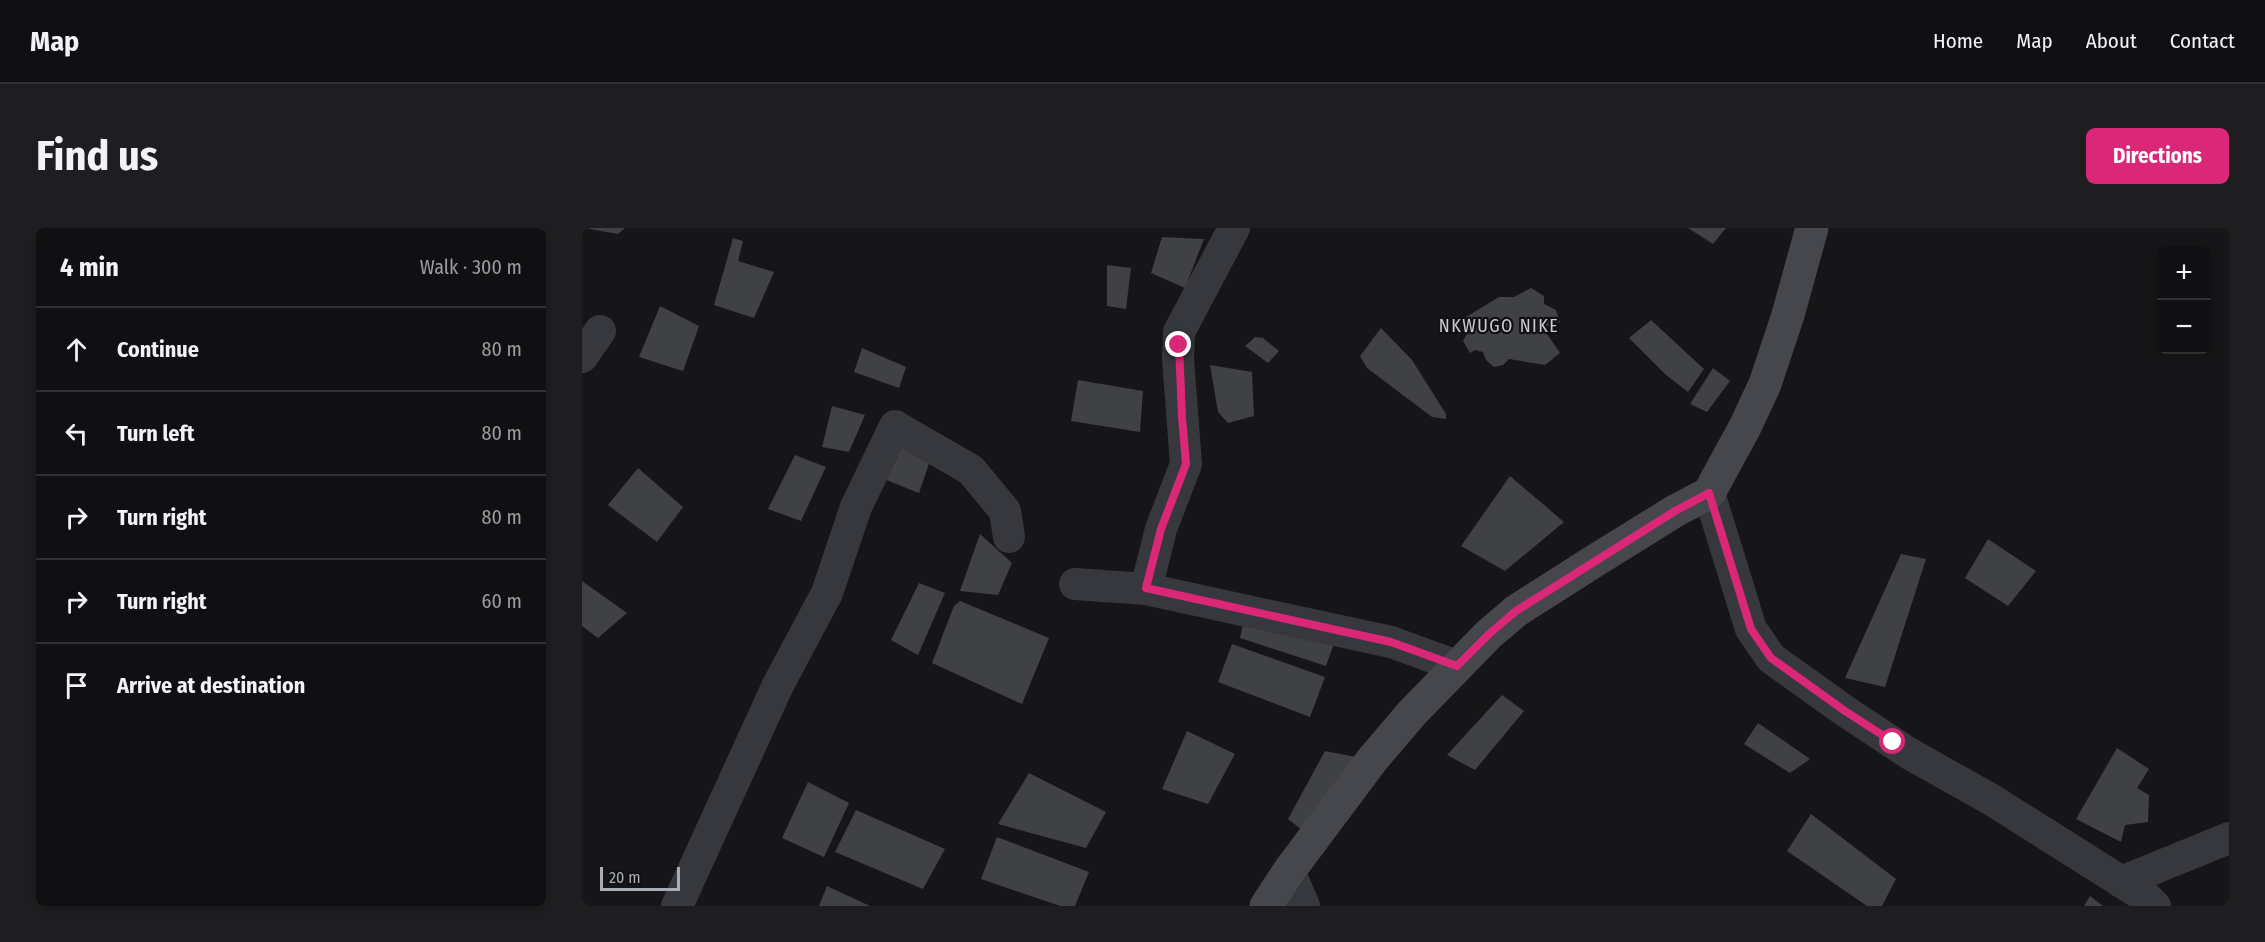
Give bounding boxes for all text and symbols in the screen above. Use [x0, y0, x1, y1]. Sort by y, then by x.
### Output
text: Map [30, 25, 79, 58]
text: Home [1933, 28, 1983, 54]
text: Map [2016, 28, 2053, 54]
text: About [2086, 28, 2137, 54]
text: Contact [2170, 28, 2235, 54]
button: Directions [2086, 128, 2229, 184]
text: Find us [36, 131, 158, 181]
map controls [2157, 246, 2211, 354]
button: + [2157, 246, 2211, 300]
text: 4 min [60, 252, 119, 283]
text: Walk · 300 m [420, 255, 522, 279]
button: − [2157, 300, 2211, 354]
district label: NKWUGO NIKE [1439, 315, 1559, 337]
route end [1165, 331, 1191, 357]
icon: ahead [60, 333, 93, 366]
text: Continue [117, 336, 199, 363]
text: 80 m [482, 337, 522, 361]
icon: left [60, 417, 93, 450]
text: Turn left [117, 420, 195, 447]
text: 80 m [482, 421, 522, 445]
icon: right [60, 501, 93, 534]
text: Turn right [117, 504, 206, 531]
text: 80 m [482, 505, 522, 529]
icon: right [60, 585, 93, 618]
text: Turn right [117, 588, 206, 615]
text: 60 m [482, 589, 522, 613]
icon: arrive [60, 669, 93, 702]
text: Arrive at destination [117, 672, 305, 699]
route start [1879, 728, 1905, 754]
scale bar [600, 864, 680, 892]
text: 20 m [609, 868, 640, 887]

